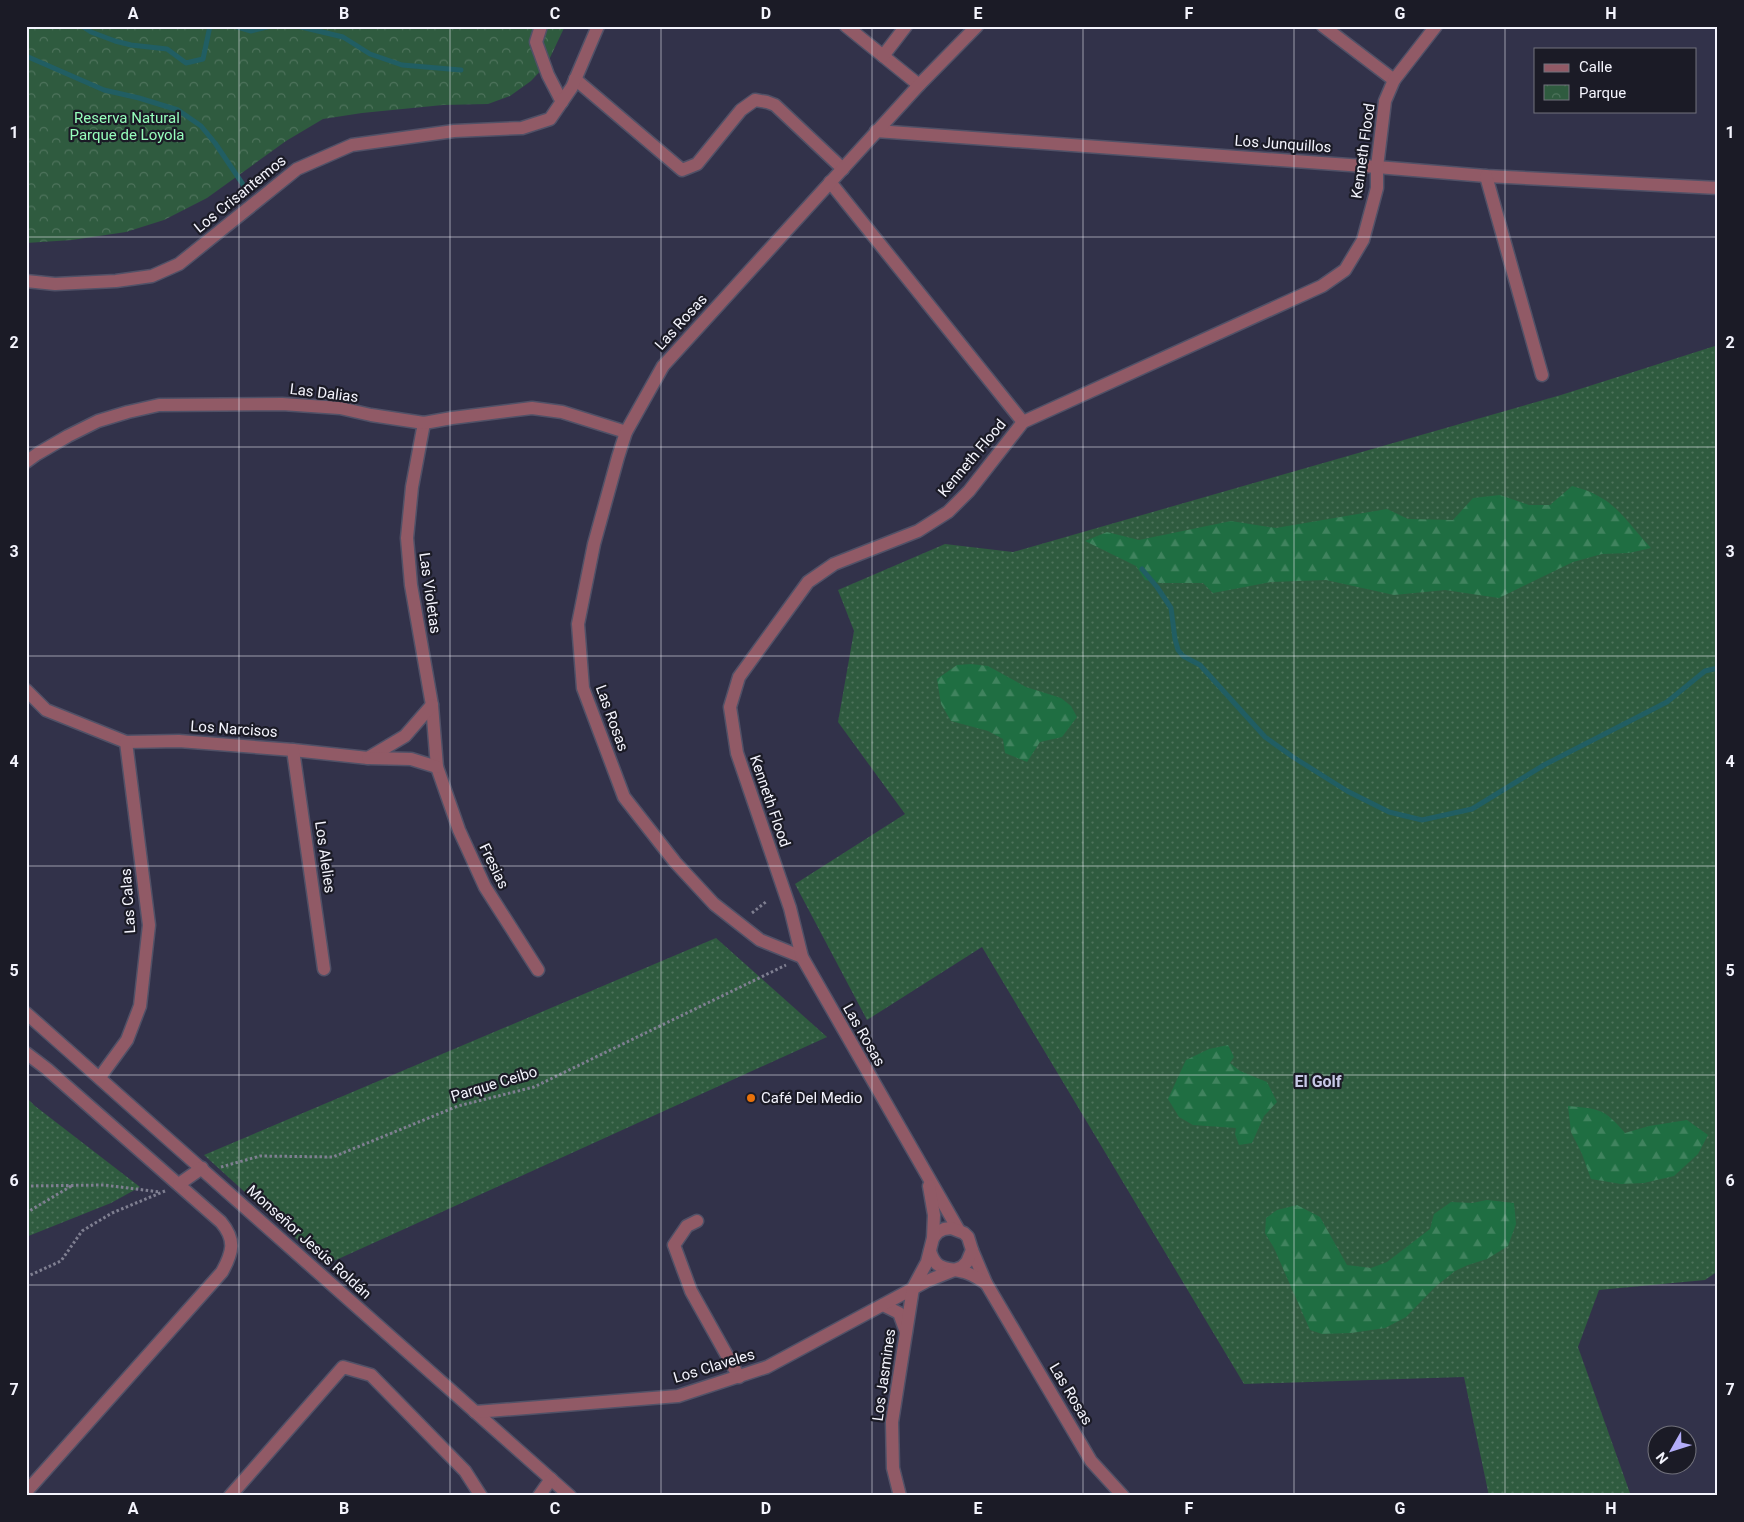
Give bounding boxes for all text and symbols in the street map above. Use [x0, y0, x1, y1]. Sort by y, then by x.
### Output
text: A [128, 4, 139, 23]
text: B [339, 4, 349, 23]
text: C [550, 4, 560, 23]
text: D [761, 4, 771, 23]
text: E [974, 4, 983, 23]
text: F [1185, 4, 1194, 23]
text: G [1395, 4, 1406, 23]
text: H [1605, 4, 1617, 23]
legend [1534, 48, 1696, 112]
text: Calle [1579, 58, 1612, 76]
text: Parque [1579, 84, 1626, 102]
street label: Kenneth Flood [1347, 102, 1379, 200]
park label: Reserva Natural Parque de Loyola [70, 109, 184, 144]
text: 1 [9, 123, 19, 142]
text: 1 [1725, 123, 1735, 142]
street label: Los Junquillos [1234, 132, 1332, 156]
street label: Los Crisantemos [190, 151, 290, 237]
street label: Las Rosas [651, 290, 711, 354]
text: 2 [9, 333, 19, 352]
text: 2 [1725, 333, 1735, 352]
street label: Las Dalias [289, 380, 359, 406]
street label: Kenneth Flood [934, 415, 1010, 501]
text: 3 [9, 542, 19, 561]
text: 3 [1725, 542, 1735, 561]
street label: Las Violetas [415, 551, 445, 635]
street label: Las Rosas [592, 682, 632, 754]
street label: Los Narcisos [190, 717, 278, 741]
text: 4 [9, 752, 19, 771]
text: 4 [1725, 752, 1735, 771]
street label: Kenneth Flood [746, 753, 794, 849]
street label: Los Alelies [311, 820, 339, 894]
street label: Fresias [475, 840, 513, 892]
street label: Las Calas [117, 868, 139, 934]
text: 5 [9, 961, 19, 980]
text: 5 [1725, 961, 1735, 980]
street label: Las Rosas [839, 1001, 889, 1069]
street label: Parque Ceibo [449, 1062, 539, 1106]
district label: El Golf [1294, 1072, 1342, 1091]
place label: Café Del Medio [761, 1089, 863, 1107]
marker: Café Del Medio [745, 1092, 757, 1104]
text: 6 [9, 1171, 19, 1190]
text: 6 [1725, 1171, 1735, 1190]
street label: Monseñor Jesús Roldán [243, 1181, 375, 1303]
street label: Los Jasmines [869, 1328, 899, 1422]
street label: Los Claveles [671, 1345, 757, 1387]
street label: Las Rosas [1045, 1360, 1097, 1428]
text: 7 [9, 1380, 19, 1399]
text: 7 [1725, 1380, 1735, 1399]
north arrow [1646, 1424, 1696, 1474]
text: N [1653, 1449, 1671, 1467]
text: A [128, 1499, 139, 1518]
text: B [339, 1499, 349, 1518]
text: C [550, 1499, 560, 1518]
text: D [761, 1499, 771, 1518]
text: E [974, 1499, 983, 1518]
text: F [1185, 1499, 1194, 1518]
text: G [1395, 1499, 1406, 1518]
text: H [1605, 1499, 1617, 1518]

